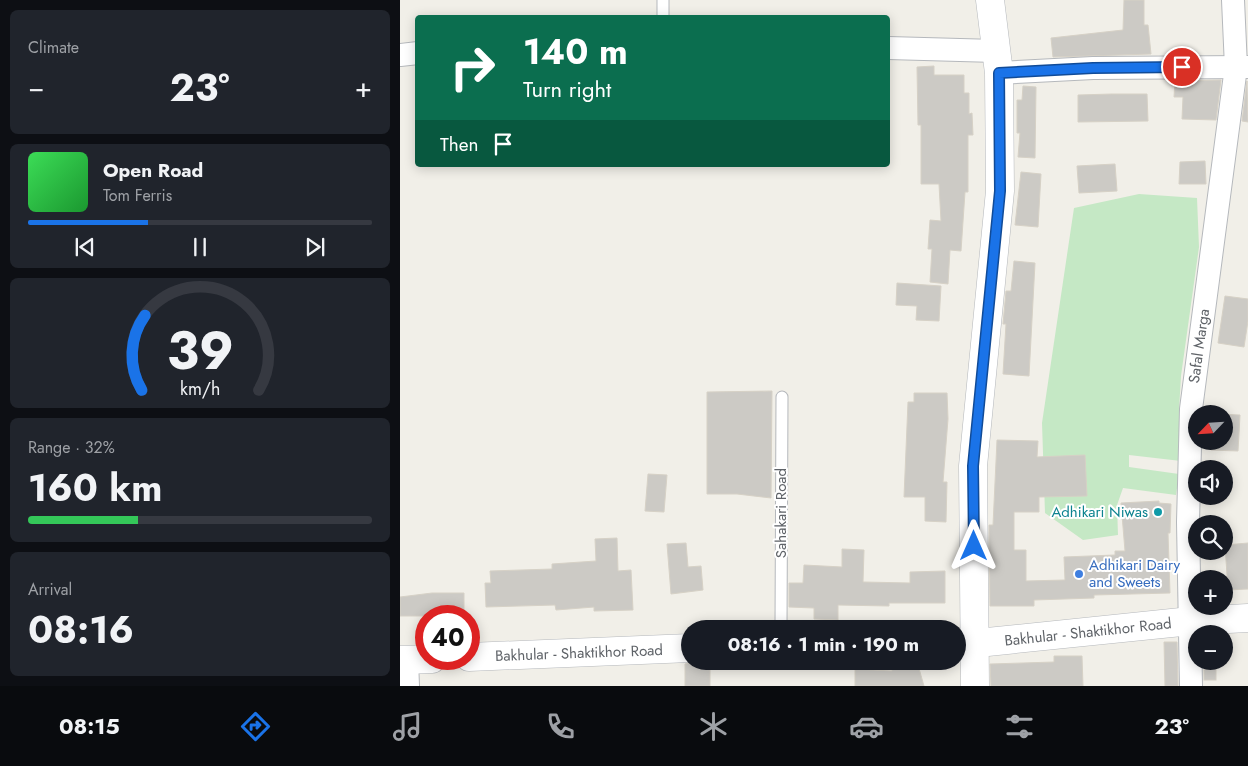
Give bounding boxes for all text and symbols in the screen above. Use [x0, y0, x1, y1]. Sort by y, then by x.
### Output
text: 140 m [523, 27, 628, 77]
icon: right [440, 35, 505, 100]
text: Climate [28, 36, 79, 59]
pin [1161, 46, 1203, 88]
icon: arrive [1168, 53, 1196, 81]
text: 23° [170, 60, 230, 115]
text: − [28, 67, 45, 108]
text: + [355, 67, 372, 108]
text: Turn right [523, 73, 611, 105]
icon: arrive [489, 130, 517, 158]
text: Then [440, 131, 479, 158]
text: Open Road [103, 157, 203, 184]
text: Tom Ferris [103, 184, 172, 207]
icon: previous [71, 233, 99, 261]
icon: pause [186, 233, 214, 261]
icon: next [301, 233, 329, 261]
street label: Safal Marga [1183, 307, 1215, 385]
text: 39 [166, 313, 234, 389]
text: km/h [180, 376, 220, 402]
north arrow [1188, 405, 1232, 450]
map controls [1188, 405, 1233, 670]
text: Range · 32% [28, 436, 115, 459]
text: 160 km [28, 460, 162, 515]
button: sound [1188, 460, 1233, 505]
street label: Sahakari Road [770, 468, 792, 558]
place label: Adhikari Niwas [1051, 501, 1148, 523]
marker: Adhikari Niwas [1152, 506, 1164, 518]
button: search [1188, 515, 1233, 560]
position arrow [947, 519, 999, 571]
place label: Adhikari Dairy and Sweets [1089, 554, 1180, 593]
marker: Adhikari Dairy and Sweets [1073, 568, 1085, 580]
button: + [1188, 570, 1233, 615]
text: Arrival [28, 578, 72, 601]
text: 08:16 [28, 602, 134, 657]
speed limit sign: 40 [415, 605, 480, 670]
street label: Bakhular - Shaktikhor Road [1003, 612, 1173, 652]
button: − [1188, 625, 1233, 670]
text: 08:16 · 1 min · 190 m [728, 631, 919, 658]
street label: Bakhular - Shaktikhor Road [495, 639, 663, 667]
icon: directions [238, 709, 273, 744]
icon: music [390, 709, 425, 744]
icon: phone [543, 709, 578, 744]
icon: climate [696, 709, 731, 744]
icon: car [849, 709, 884, 744]
icon: filters [1002, 709, 1037, 744]
text: 08:15 [59, 710, 120, 742]
text: 23° [1154, 710, 1189, 742]

